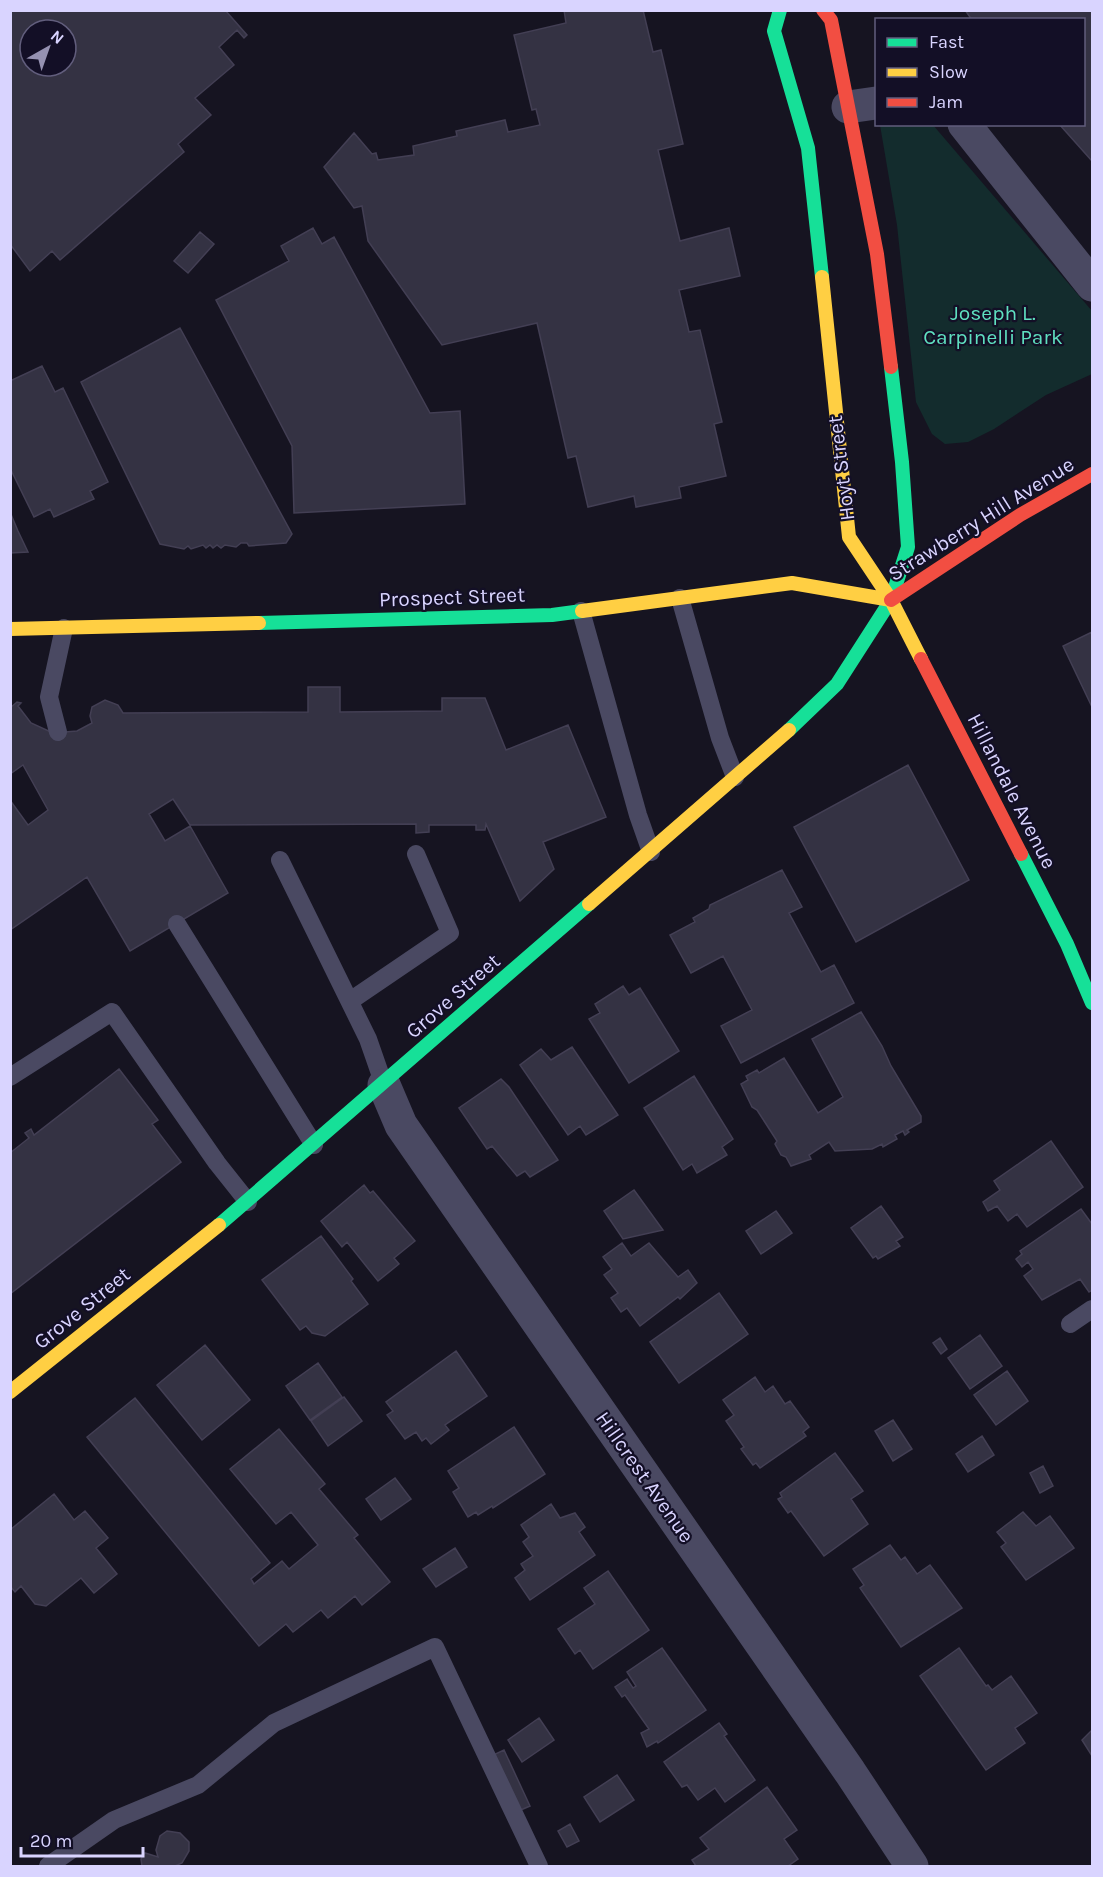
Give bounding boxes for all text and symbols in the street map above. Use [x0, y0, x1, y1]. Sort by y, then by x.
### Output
north arrow [18, 18, 78, 78]
legend [875, 18, 1085, 126]
text: N [47, 26, 68, 48]
text: Fast [929, 31, 964, 53]
text: Slow [929, 61, 968, 83]
text: Jam [929, 91, 963, 113]
park label: Joseph L. Carpinelli Park [923, 301, 1063, 349]
street label: Hoyt Street [823, 414, 859, 522]
street label: Strawberry Hill Avenue [884, 452, 1078, 586]
street label: Prospect Street [379, 582, 526, 612]
street label: Hillandale Avenue [962, 709, 1062, 873]
street label: Grove Street [401, 949, 505, 1043]
street label: Grove Street [29, 1262, 135, 1354]
street label: Hillcrest Avenue [591, 1407, 699, 1547]
scale bar [21, 1820, 142, 1858]
text: 20 m [30, 1830, 72, 1852]

